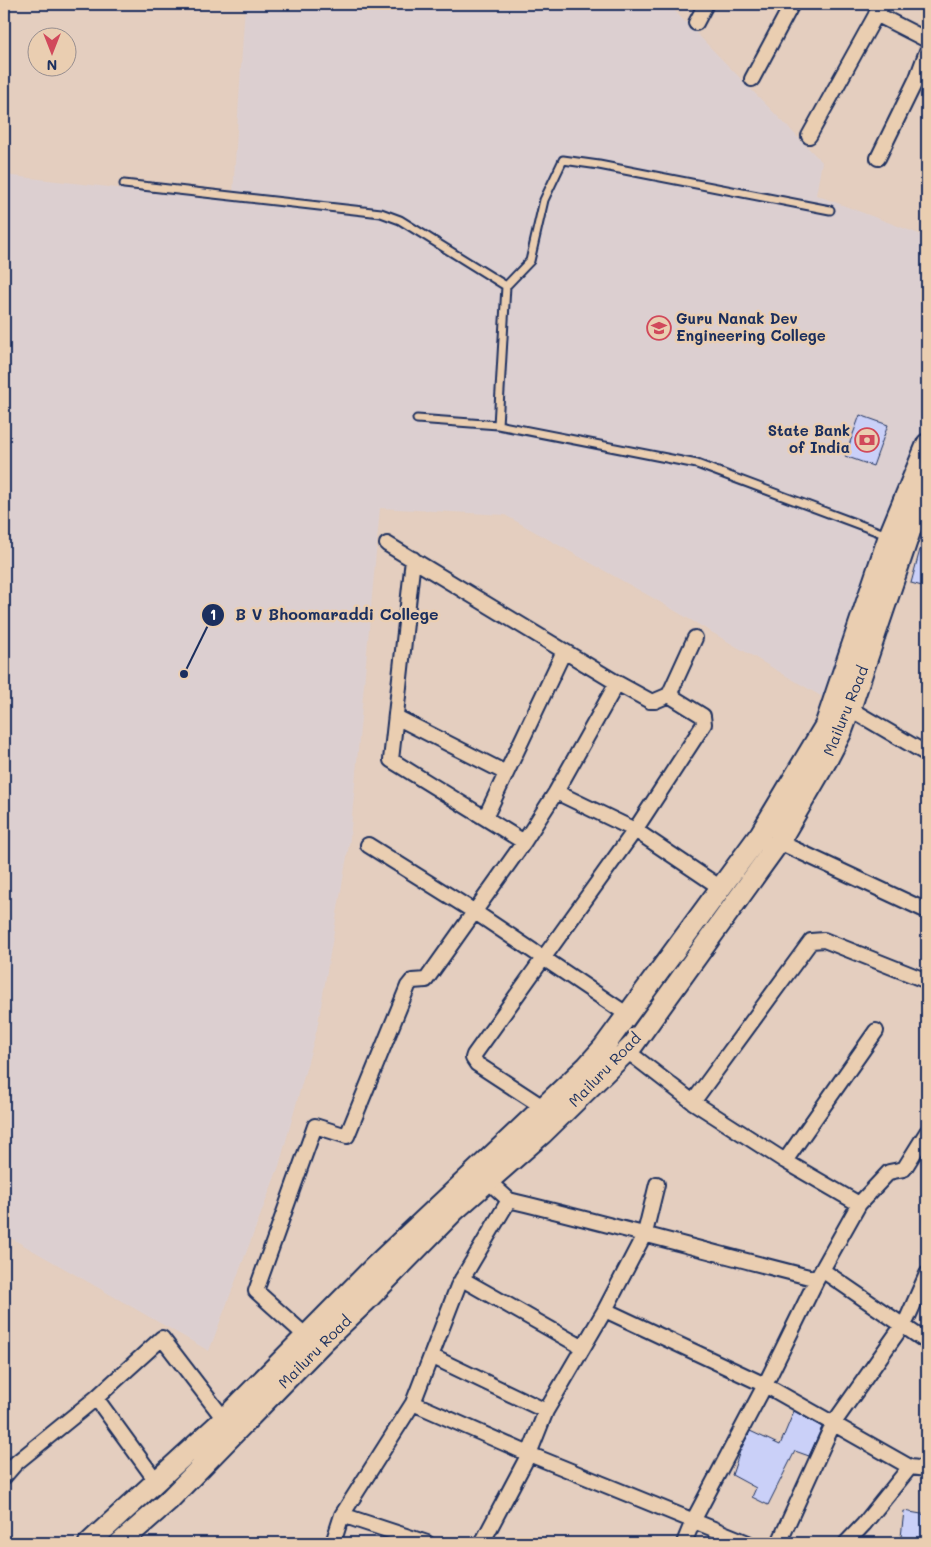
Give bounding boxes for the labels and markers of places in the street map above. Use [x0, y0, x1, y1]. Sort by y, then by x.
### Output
place label: Guru Nanak Dev Engineering College [676, 308, 826, 345]
school or university icon: Guru Nanak Dev Engineering College [646, 315, 672, 341]
place label: State Bank of India [768, 420, 850, 457]
bank icon: State Bank of India [854, 427, 880, 453]
callout: B V Bhoomaraddi College [200, 599, 449, 630]

